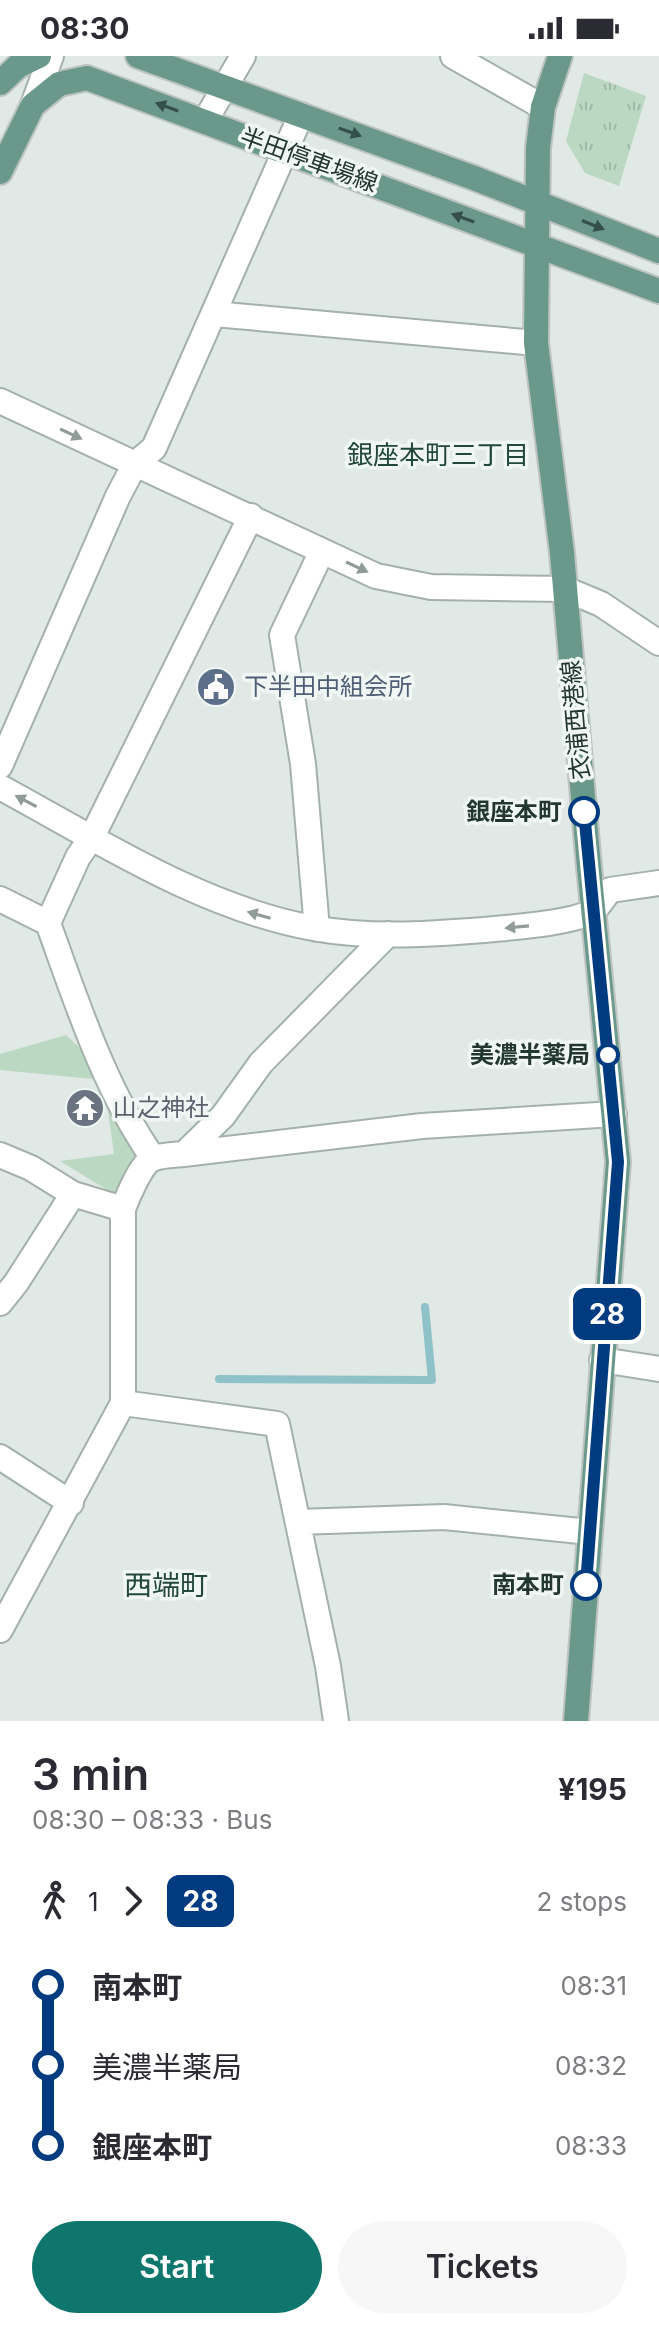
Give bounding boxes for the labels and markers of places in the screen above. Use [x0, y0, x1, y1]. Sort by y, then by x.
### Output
public building icon: 下半田中組会所 [195, 666, 237, 708]
place label: 下半田中組会所 [244, 672, 412, 701]
place label: 銀座本町 [466, 797, 562, 826]
marker: 銀座本町 [569, 797, 599, 827]
place label: 美濃半薬局 [470, 1040, 590, 1069]
marker: 美濃半薬局 [597, 1044, 619, 1066]
temple icon: 山之神社 [64, 1087, 106, 1129]
place label: 山之神社 [113, 1093, 209, 1122]
place label: 南本町 [492, 1570, 564, 1599]
marker: 南本町 [571, 1570, 601, 1600]

